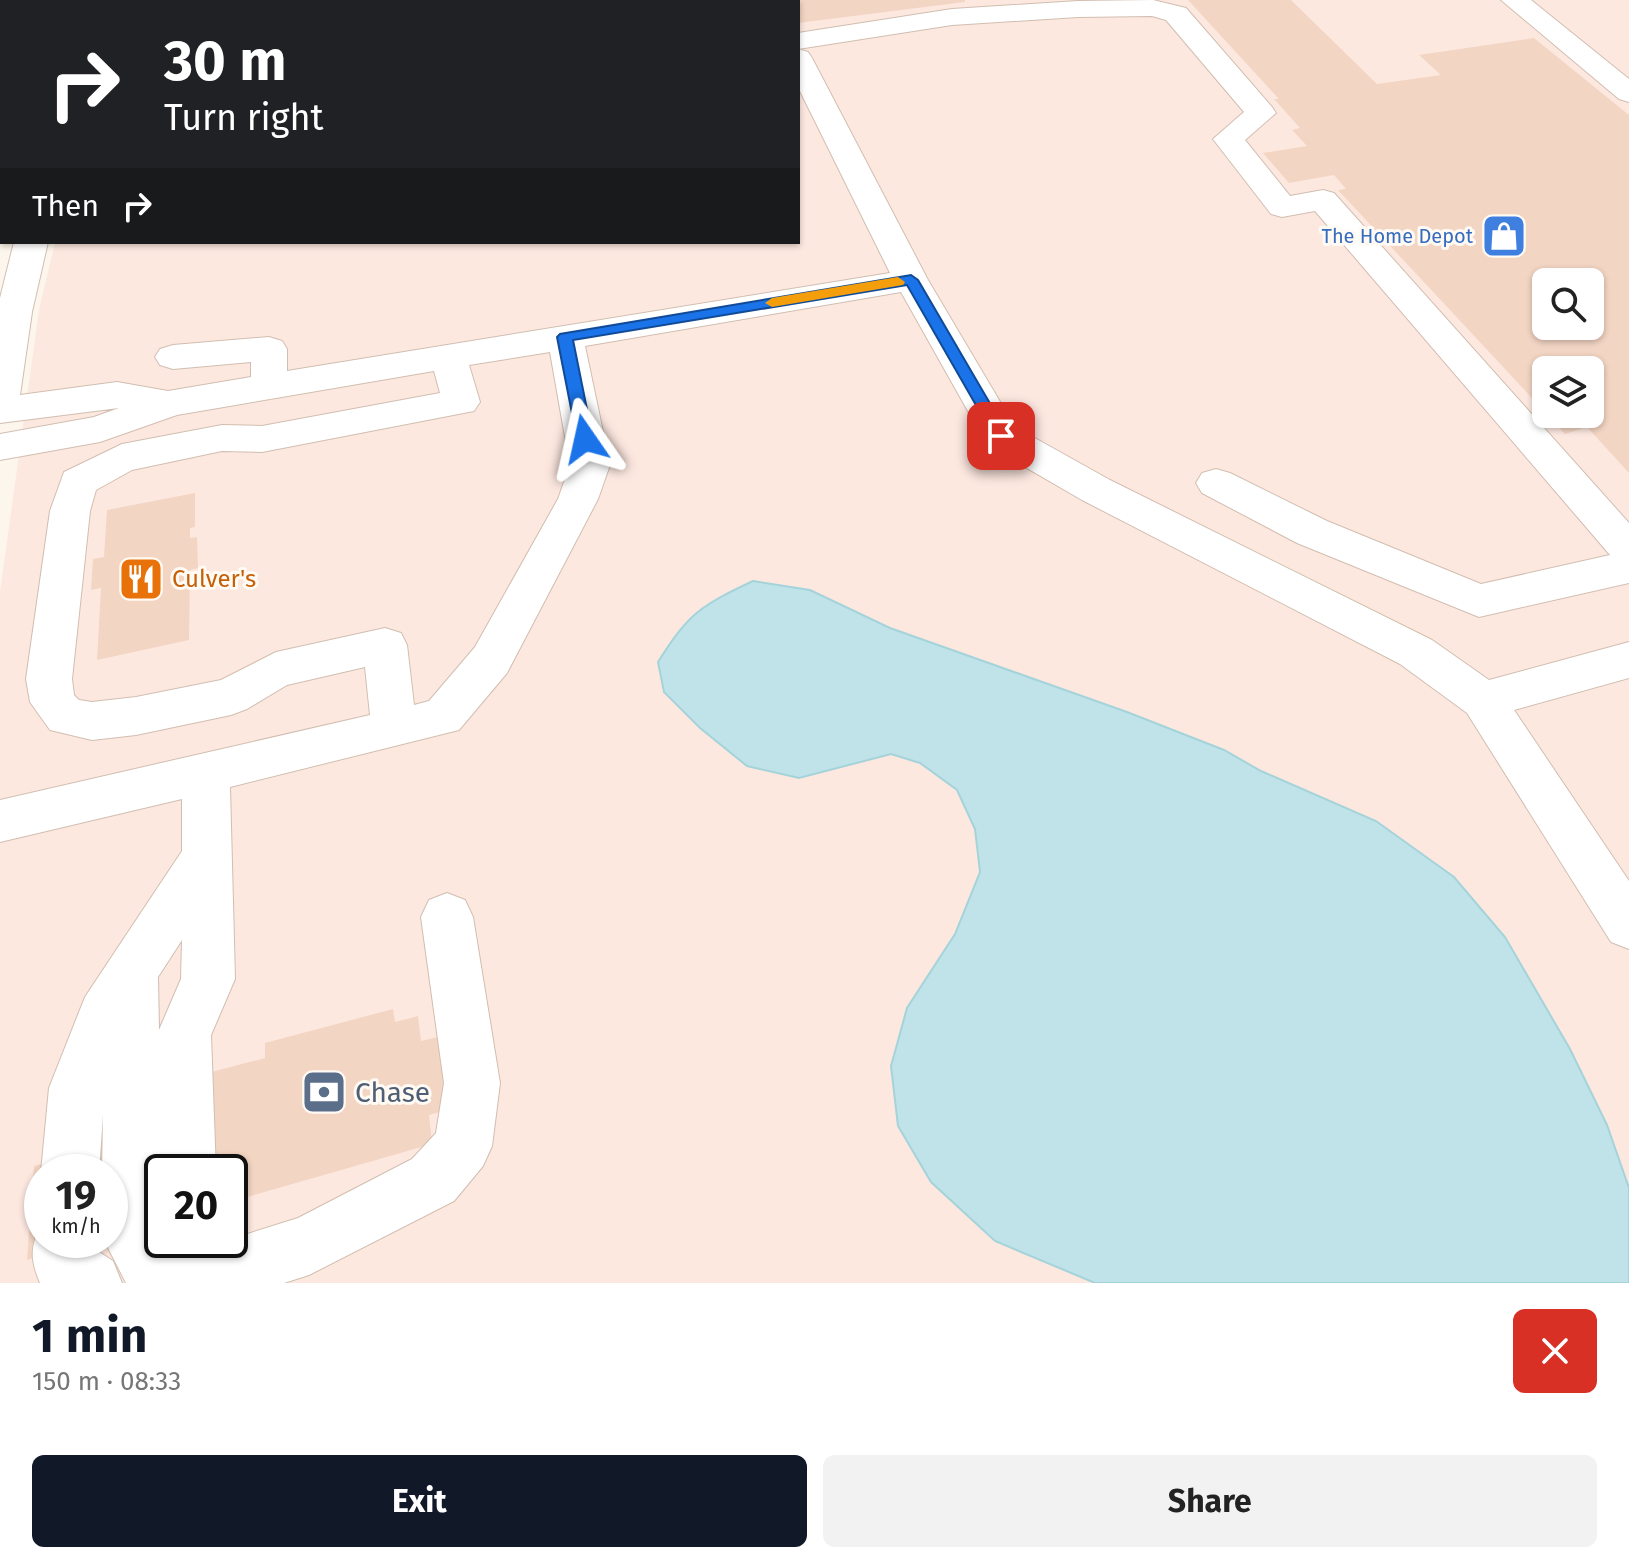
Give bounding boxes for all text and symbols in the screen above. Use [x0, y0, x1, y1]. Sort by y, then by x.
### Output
text: 30 m [164, 28, 286, 95]
icon: right [32, 32, 136, 136]
text: Turn right [164, 96, 324, 140]
icon: right [115, 184, 159, 228]
text: Then [32, 188, 99, 224]
shop icon: The Home Depot [1480, 212, 1528, 260]
place label: The Home Depot [1322, 224, 1474, 248]
map controls [1532, 268, 1604, 428]
button: search [1532, 268, 1604, 340]
button: layers [1532, 356, 1604, 428]
position arrow [543, 397, 627, 481]
pin [967, 402, 1035, 470]
icon: arrive [979, 414, 1023, 458]
restaurant icon: Culver's [117, 555, 165, 603]
place label: Culver's [172, 565, 256, 593]
bank icon: Chase [300, 1068, 348, 1116]
place label: Chase [355, 1076, 430, 1109]
speed limit sign: 20 [144, 1154, 248, 1258]
text: 19 [56, 1172, 96, 1220]
text: km/h [51, 1214, 101, 1238]
text: 1 min [32, 1307, 147, 1365]
button: close [1513, 1309, 1597, 1393]
text: 150 m · 08:33 [32, 1366, 181, 1397]
button: Exit [32, 1455, 807, 1547]
button: Share [823, 1455, 1597, 1547]

